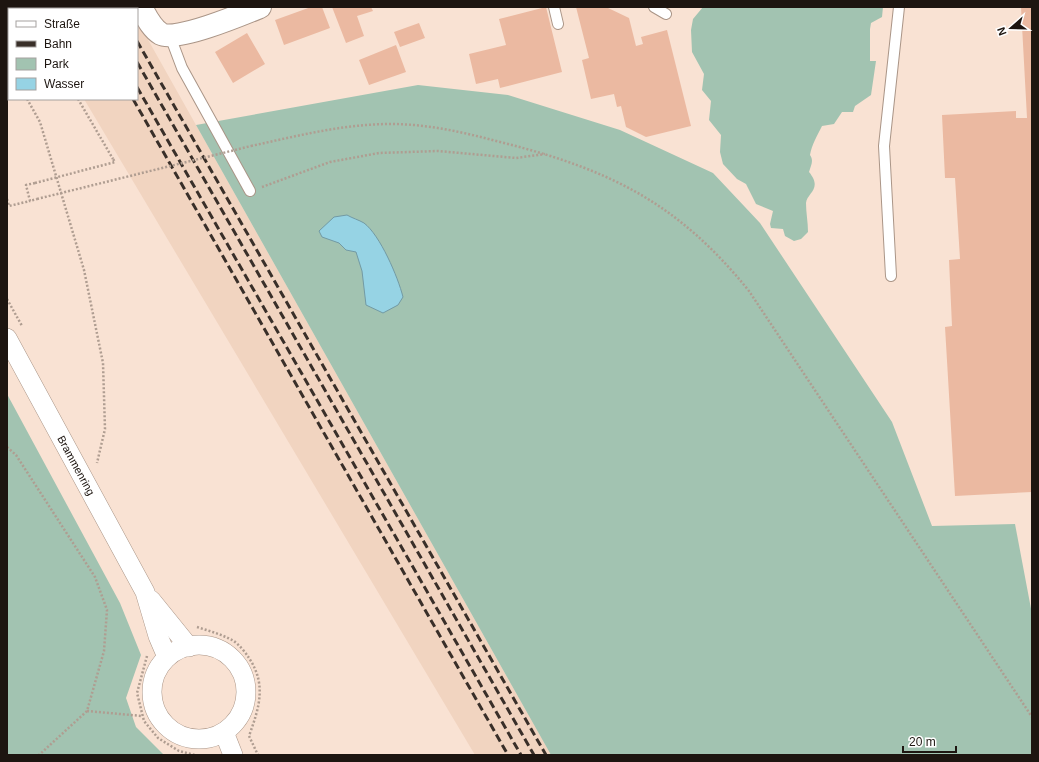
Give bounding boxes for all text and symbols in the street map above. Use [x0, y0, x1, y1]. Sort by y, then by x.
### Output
legend [8, 8, 138, 100]
north arrow [991, 8, 1031, 48]
text: Straße [44, 17, 80, 31]
text: N [995, 26, 1009, 37]
text: Bahn [44, 37, 72, 51]
text: Park [44, 57, 70, 71]
text: Wasser [44, 77, 84, 91]
street label: Brammenring [55, 434, 97, 497]
scale bar [903, 728, 956, 754]
text: 20 m [909, 735, 936, 749]

